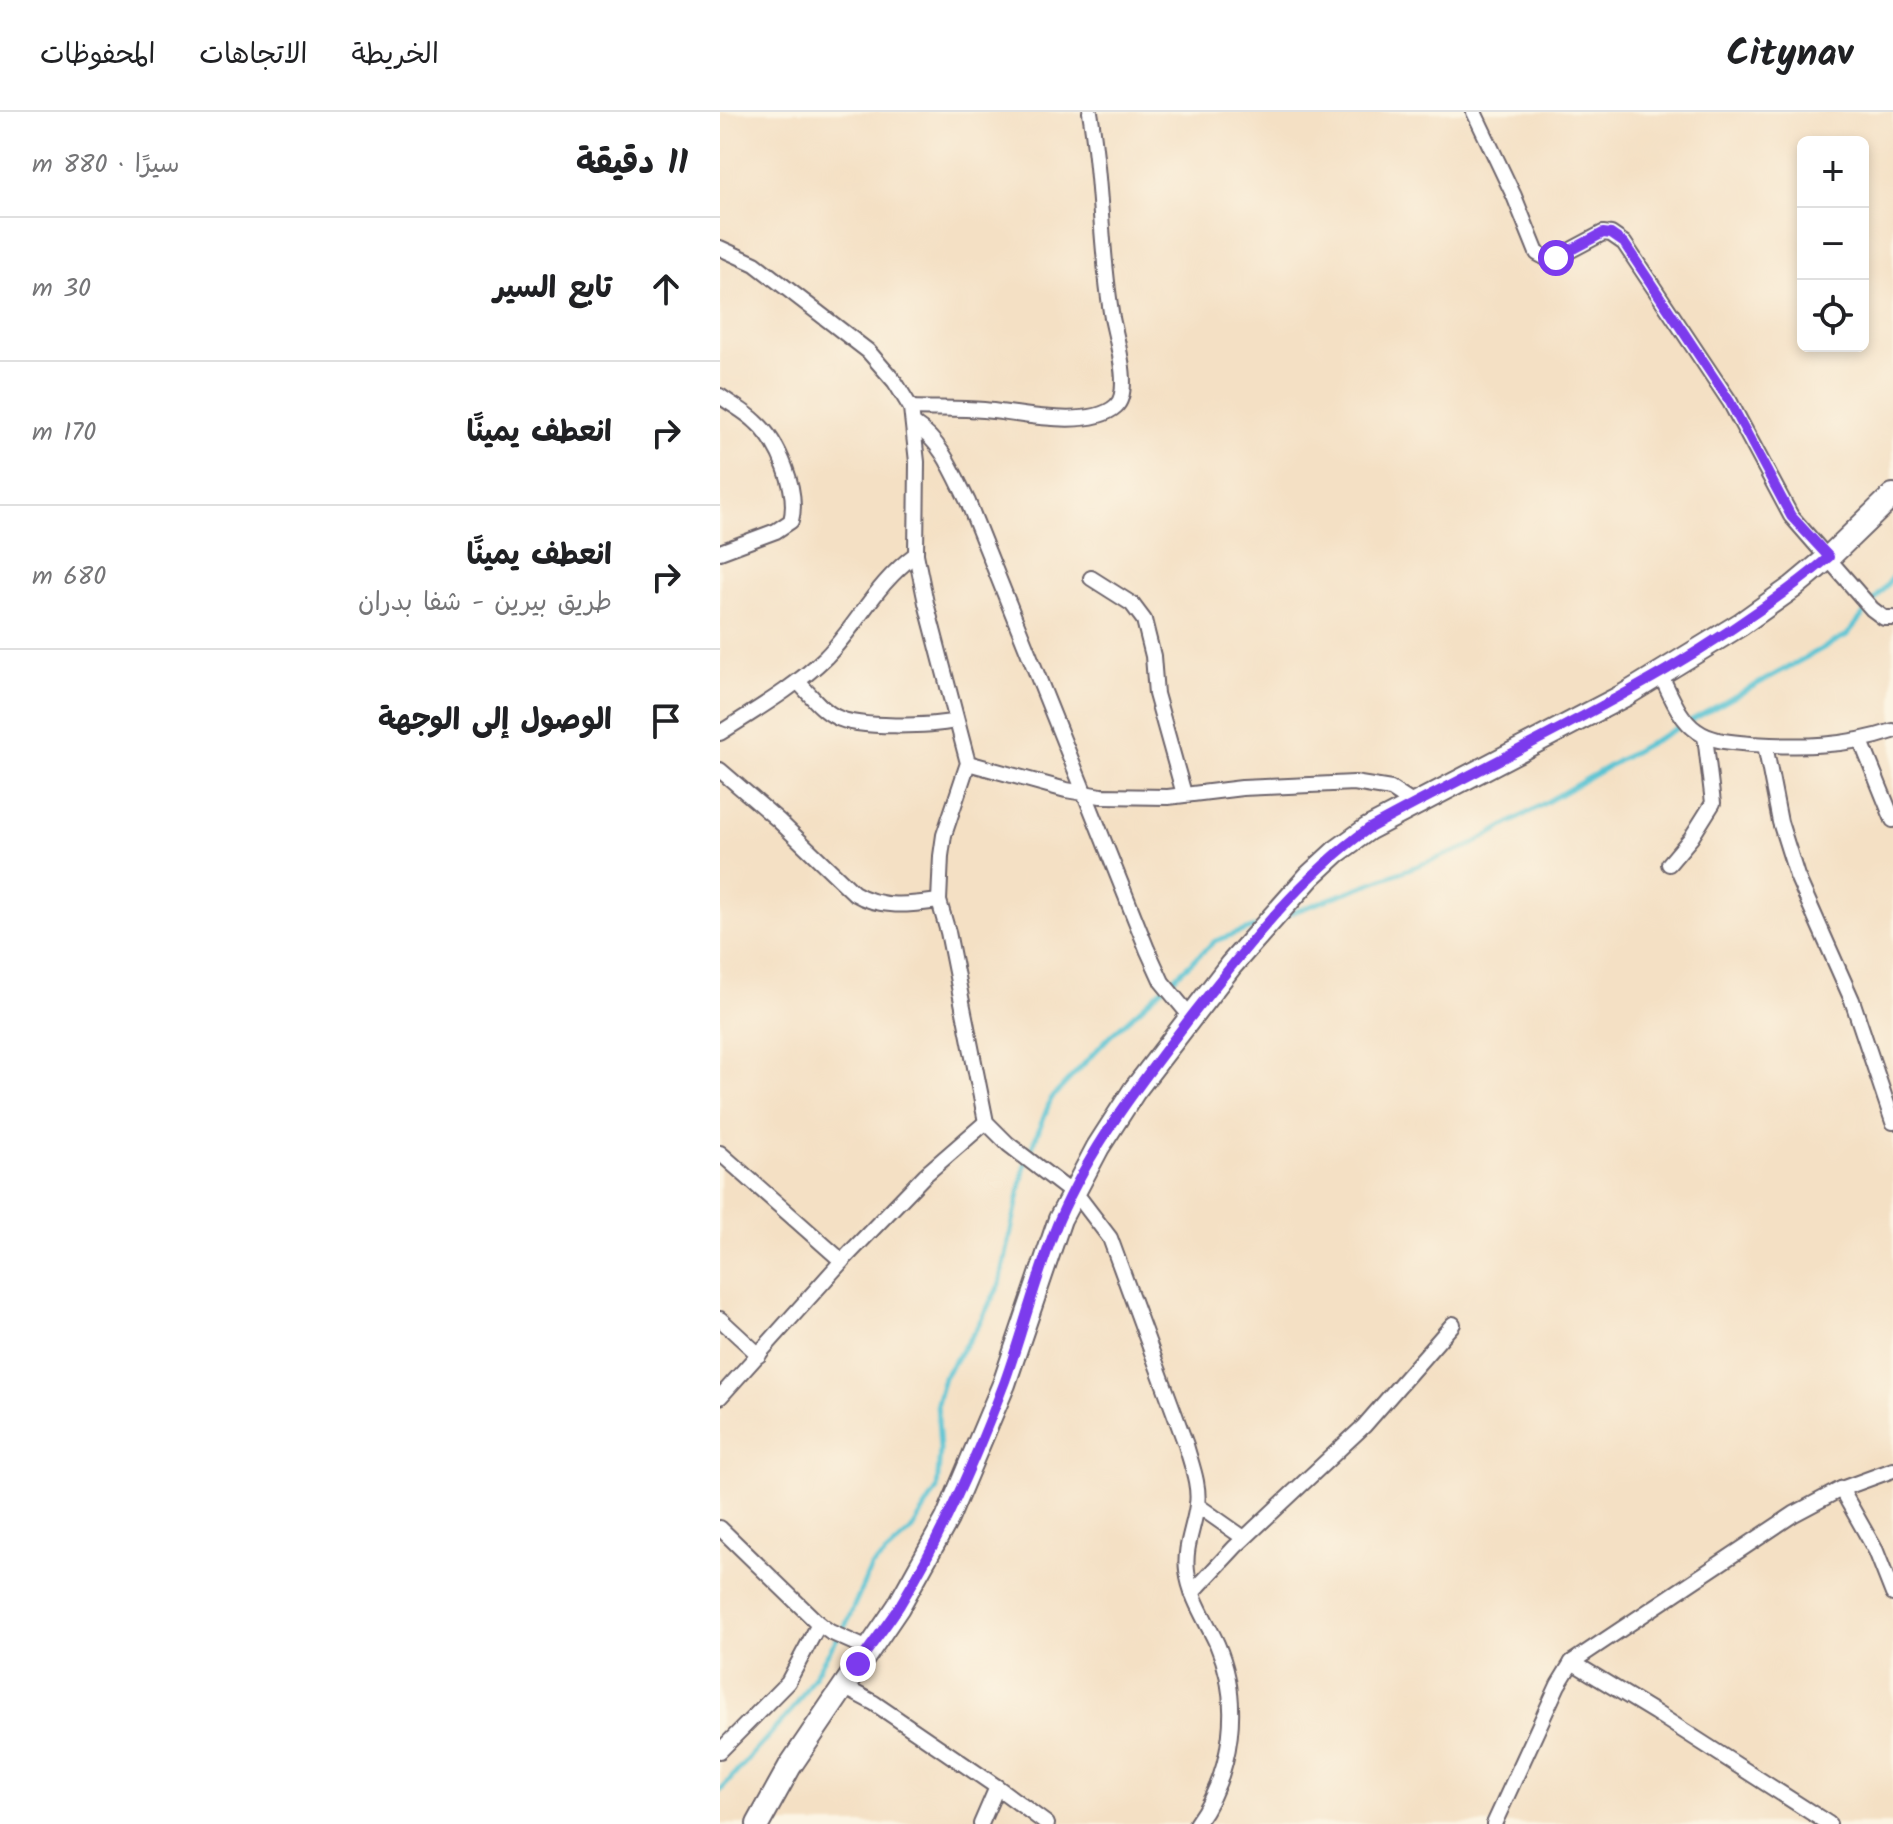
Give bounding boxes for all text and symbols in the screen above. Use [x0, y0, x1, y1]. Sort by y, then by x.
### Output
text: Citynav [1726, 25, 1853, 85]
text: المحفوظات [40, 33, 155, 78]
text: الاتجاهات [199, 33, 307, 78]
text: الخريطة [351, 33, 439, 78]
map controls [1797, 136, 1869, 352]
button: + [1797, 136, 1869, 208]
text: 11 دقيقة [576, 137, 688, 191]
text: سيرًا · 880 m [32, 144, 180, 186]
button: − [1797, 208, 1869, 280]
route start [1538, 240, 1574, 276]
text: تابع السير [494, 265, 612, 313]
icon: ahead [644, 267, 688, 311]
text: 30 m [32, 268, 91, 310]
button: locate [1797, 280, 1869, 352]
text: انعطف يمينًا [466, 409, 612, 457]
icon: right [644, 411, 688, 455]
text: 170 m [32, 412, 96, 454]
text: انعطف يمينًا [466, 532, 612, 580]
icon: right [644, 555, 688, 599]
text: 680 m [32, 556, 106, 598]
text: طريق بيرين - شفا بدران [358, 582, 612, 624]
text: الوصول إلى الوجهة [378, 697, 612, 745]
icon: arrive [644, 699, 688, 743]
route end [840, 1646, 876, 1682]

